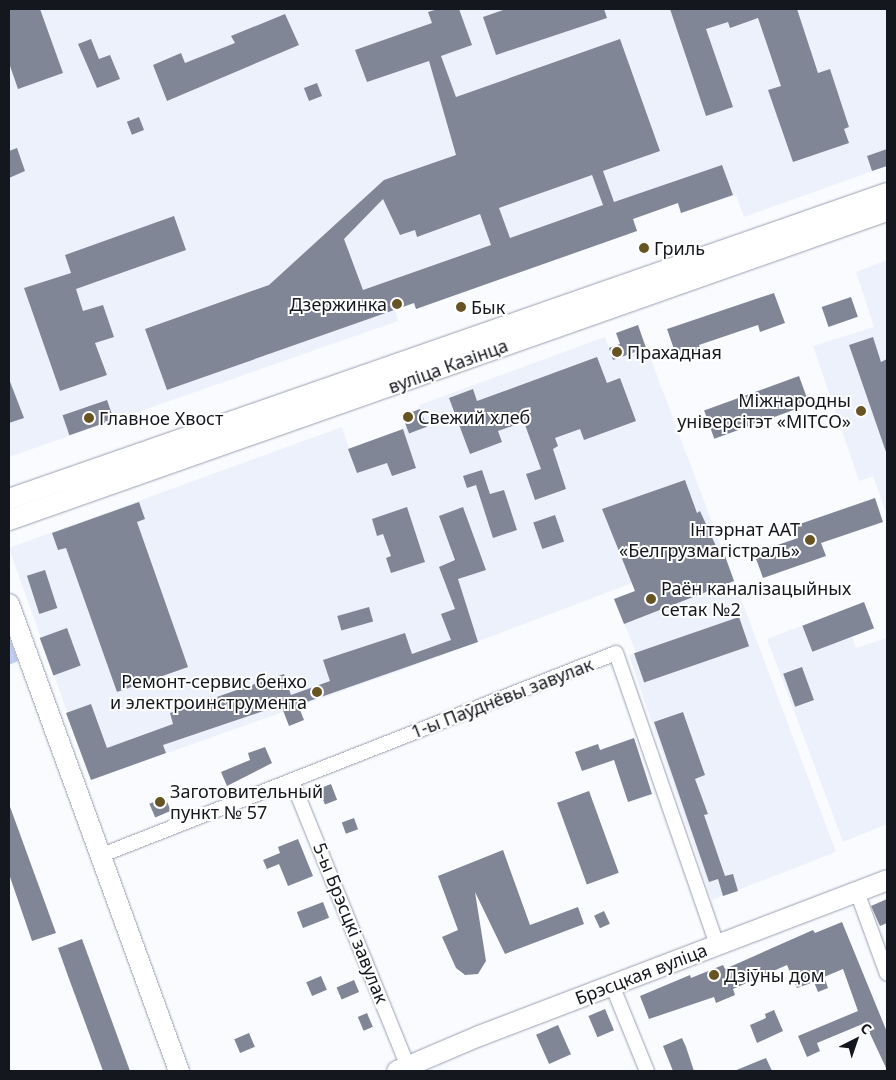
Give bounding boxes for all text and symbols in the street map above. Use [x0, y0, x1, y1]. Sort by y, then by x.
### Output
place label: Гриль [654, 237, 705, 259]
marker: Гриль [638, 242, 650, 254]
place label: Дзержинка [289, 293, 387, 315]
place label: Бык [471, 296, 505, 318]
marker: Дзержинка [391, 298, 403, 310]
marker: Бык [455, 301, 467, 313]
street label: вуліца Казінца [385, 334, 511, 398]
place label: Прахадная [627, 341, 722, 363]
marker: Прахадная [611, 346, 623, 358]
place label: Міжнародны універсітэт «МІТСО» [677, 390, 851, 432]
marker: Міжнародны універсітэт «МІТСО» [855, 405, 867, 417]
place label: Свежий хлеб [418, 406, 530, 428]
place label: Главное Хвост [99, 407, 223, 429]
marker: Свежий хлеб [402, 411, 414, 423]
marker: Главное Хвост [83, 412, 95, 424]
place label: Інтэрнат ААТ «Белгрузмагістраль» [619, 519, 800, 562]
marker: Інтэрнат ААТ «Белгрузмагістраль» [804, 534, 816, 546]
place label: Раён каналізацыйных сетак №2 [661, 578, 851, 620]
marker: Раён каналізацыйных сетак №2 [645, 593, 657, 605]
street label: 1-ы Паўднёвы завулак [408, 653, 596, 743]
place label: Ремонт-сервис бенхо и электроинструмента [110, 671, 307, 714]
marker: Ремонт-сервис бенхо и электроинструмента [311, 686, 323, 698]
place label: Заготовительный пункт № 57 [170, 781, 323, 824]
marker: Заготовительный пункт № 57 [154, 796, 166, 808]
street label: 5-ы Брэсцкі завулак [309, 840, 393, 1006]
street label: Брэсцкая вуліца [572, 939, 710, 1009]
place label: Дзіўны дом [724, 964, 825, 986]
marker: Дзіўны дом [708, 969, 720, 981]
north arrow [831, 1015, 881, 1065]
text: С [857, 1018, 876, 1038]

